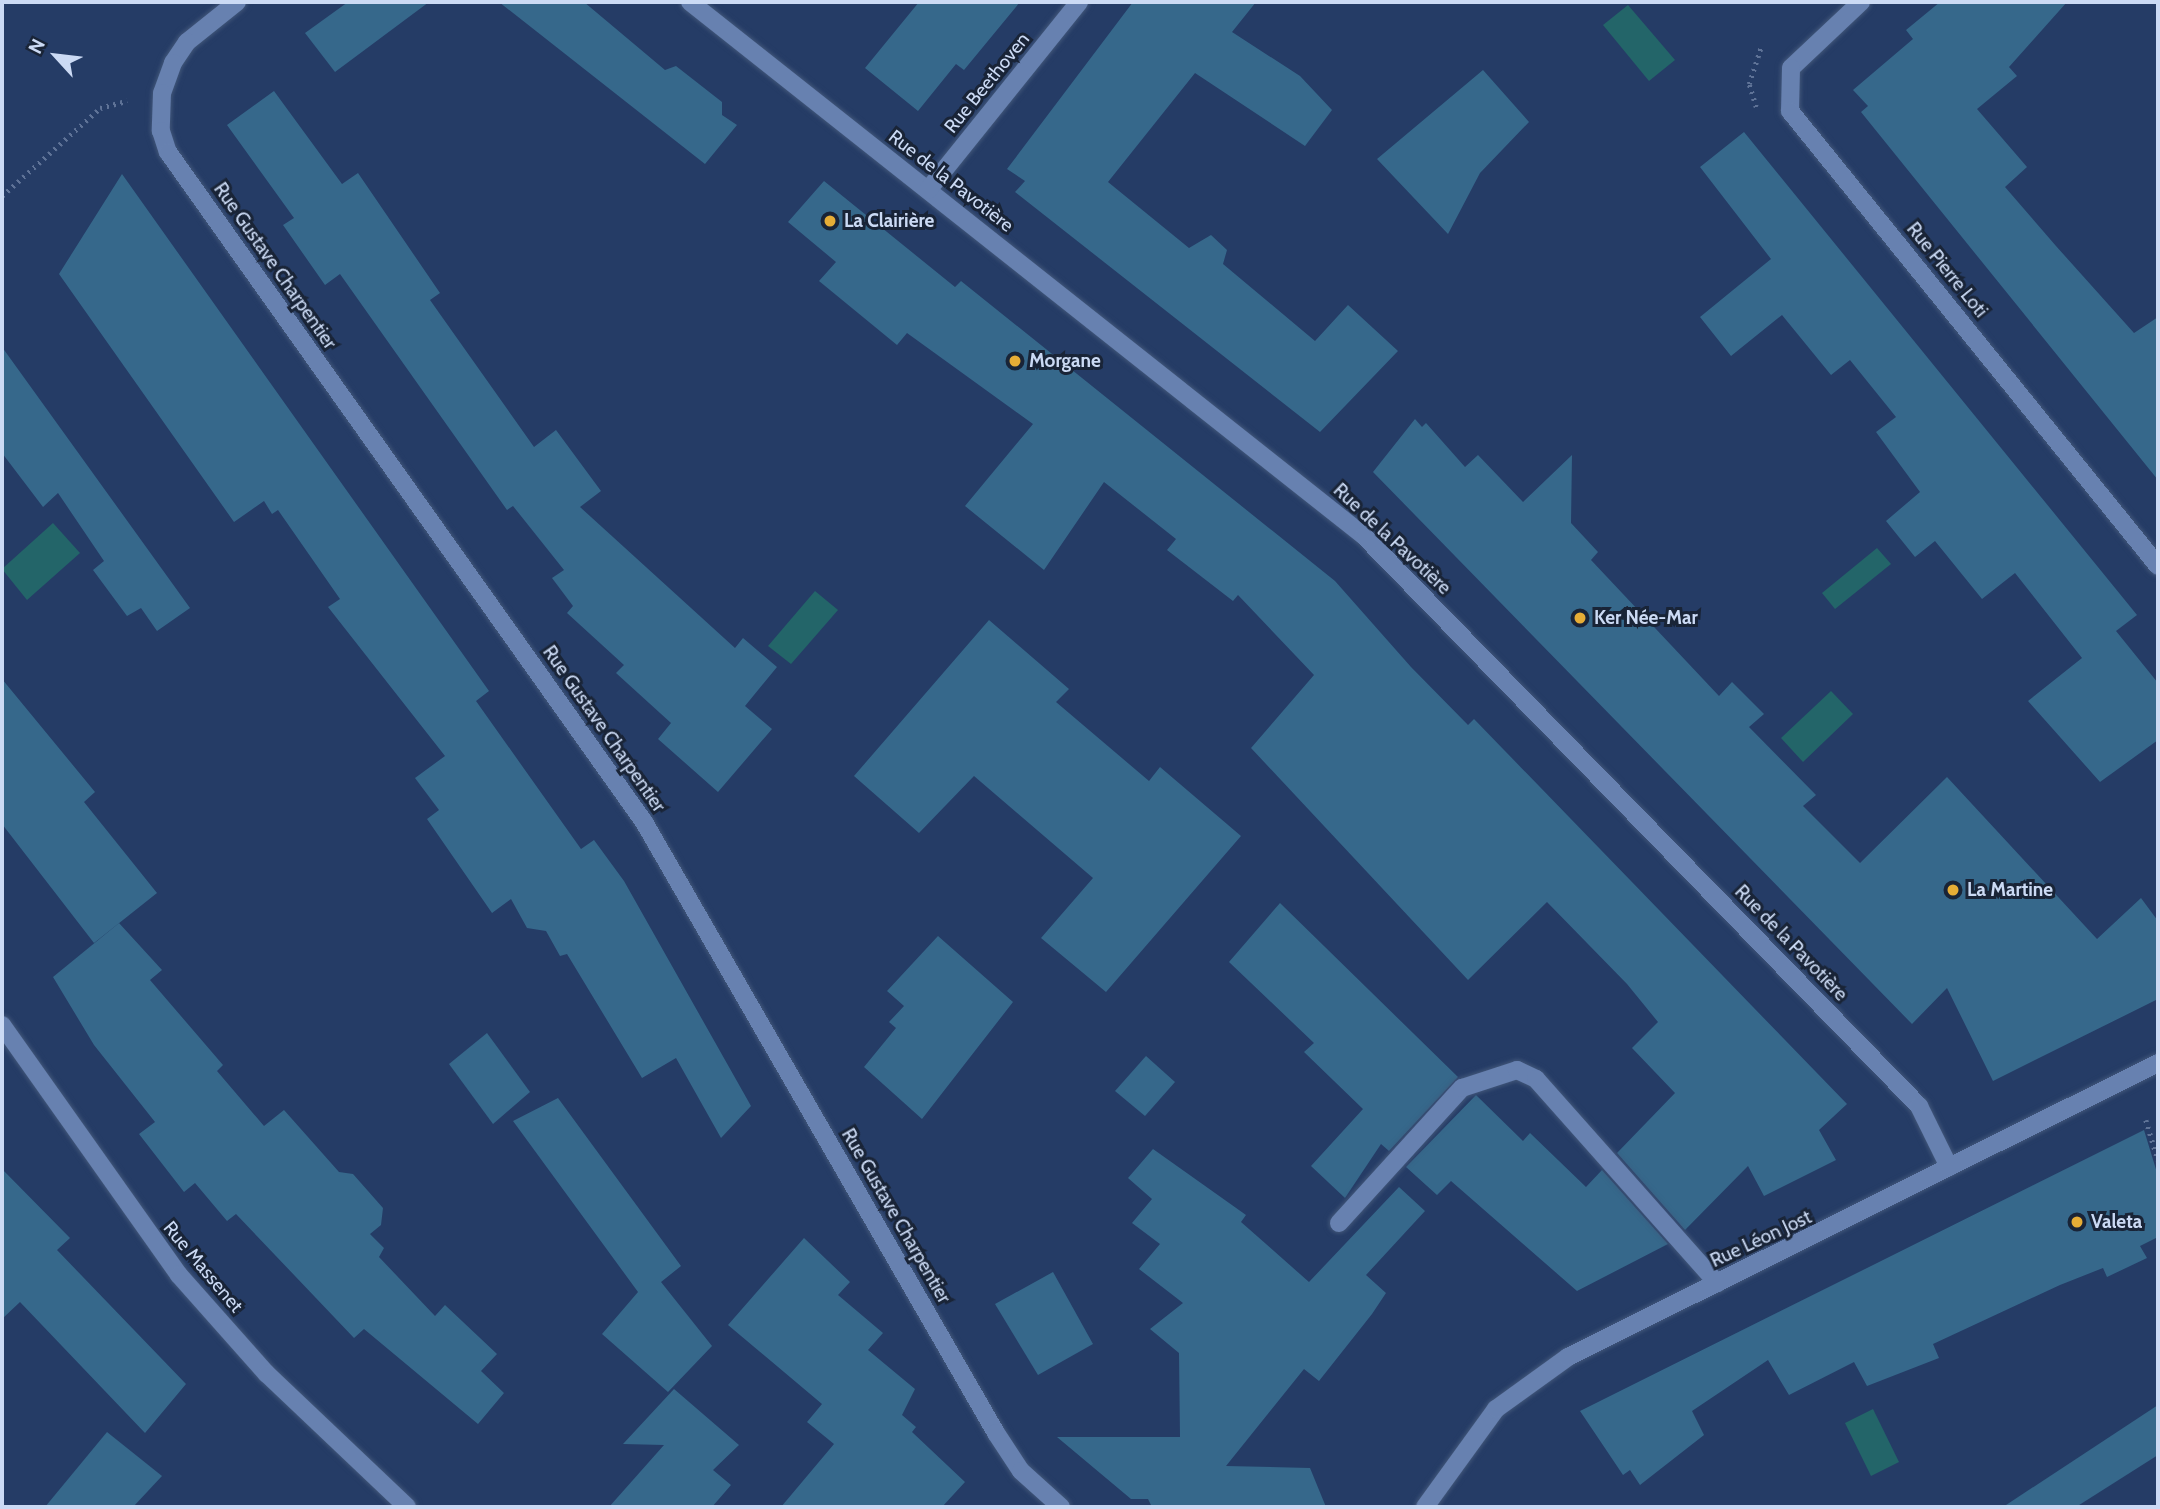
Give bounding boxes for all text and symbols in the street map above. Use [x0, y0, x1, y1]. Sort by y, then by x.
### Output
north arrow [21, 21, 91, 91]
street label: Rue Beethoven [940, 28, 1034, 138]
text: N [24, 35, 50, 57]
street label: Rue de la Pavotière [884, 125, 1018, 237]
street label: Rue Gustave Charpentier [209, 178, 341, 354]
place label: La Clairière [844, 210, 934, 232]
marker: La Clairière [822, 213, 838, 229]
street label: Rue Pierre Loti [1902, 218, 1992, 322]
place label: Morgane [1029, 350, 1101, 372]
marker: Morgane [1007, 353, 1023, 369]
street label: Rue de la Pavotière [1329, 479, 1455, 599]
place label: Ker Née-Mar [1594, 607, 1698, 629]
marker: Ker Née-Mar [1572, 610, 1588, 626]
street label: Rue Gustave Charpentier [538, 641, 670, 817]
place label: La Martine [1967, 879, 2053, 901]
street label: Rue de la Pavotière [1730, 880, 1852, 1006]
marker: La Martine [1945, 882, 1961, 898]
street label: Rue Gustave Charpentier [837, 1125, 955, 1307]
street label: Rue Léon Jost [1707, 1206, 1815, 1272]
place label: Valeta [2091, 1211, 2142, 1233]
marker: Valeta [2069, 1214, 2085, 1230]
street label: Rue Massenet [158, 1217, 248, 1317]

